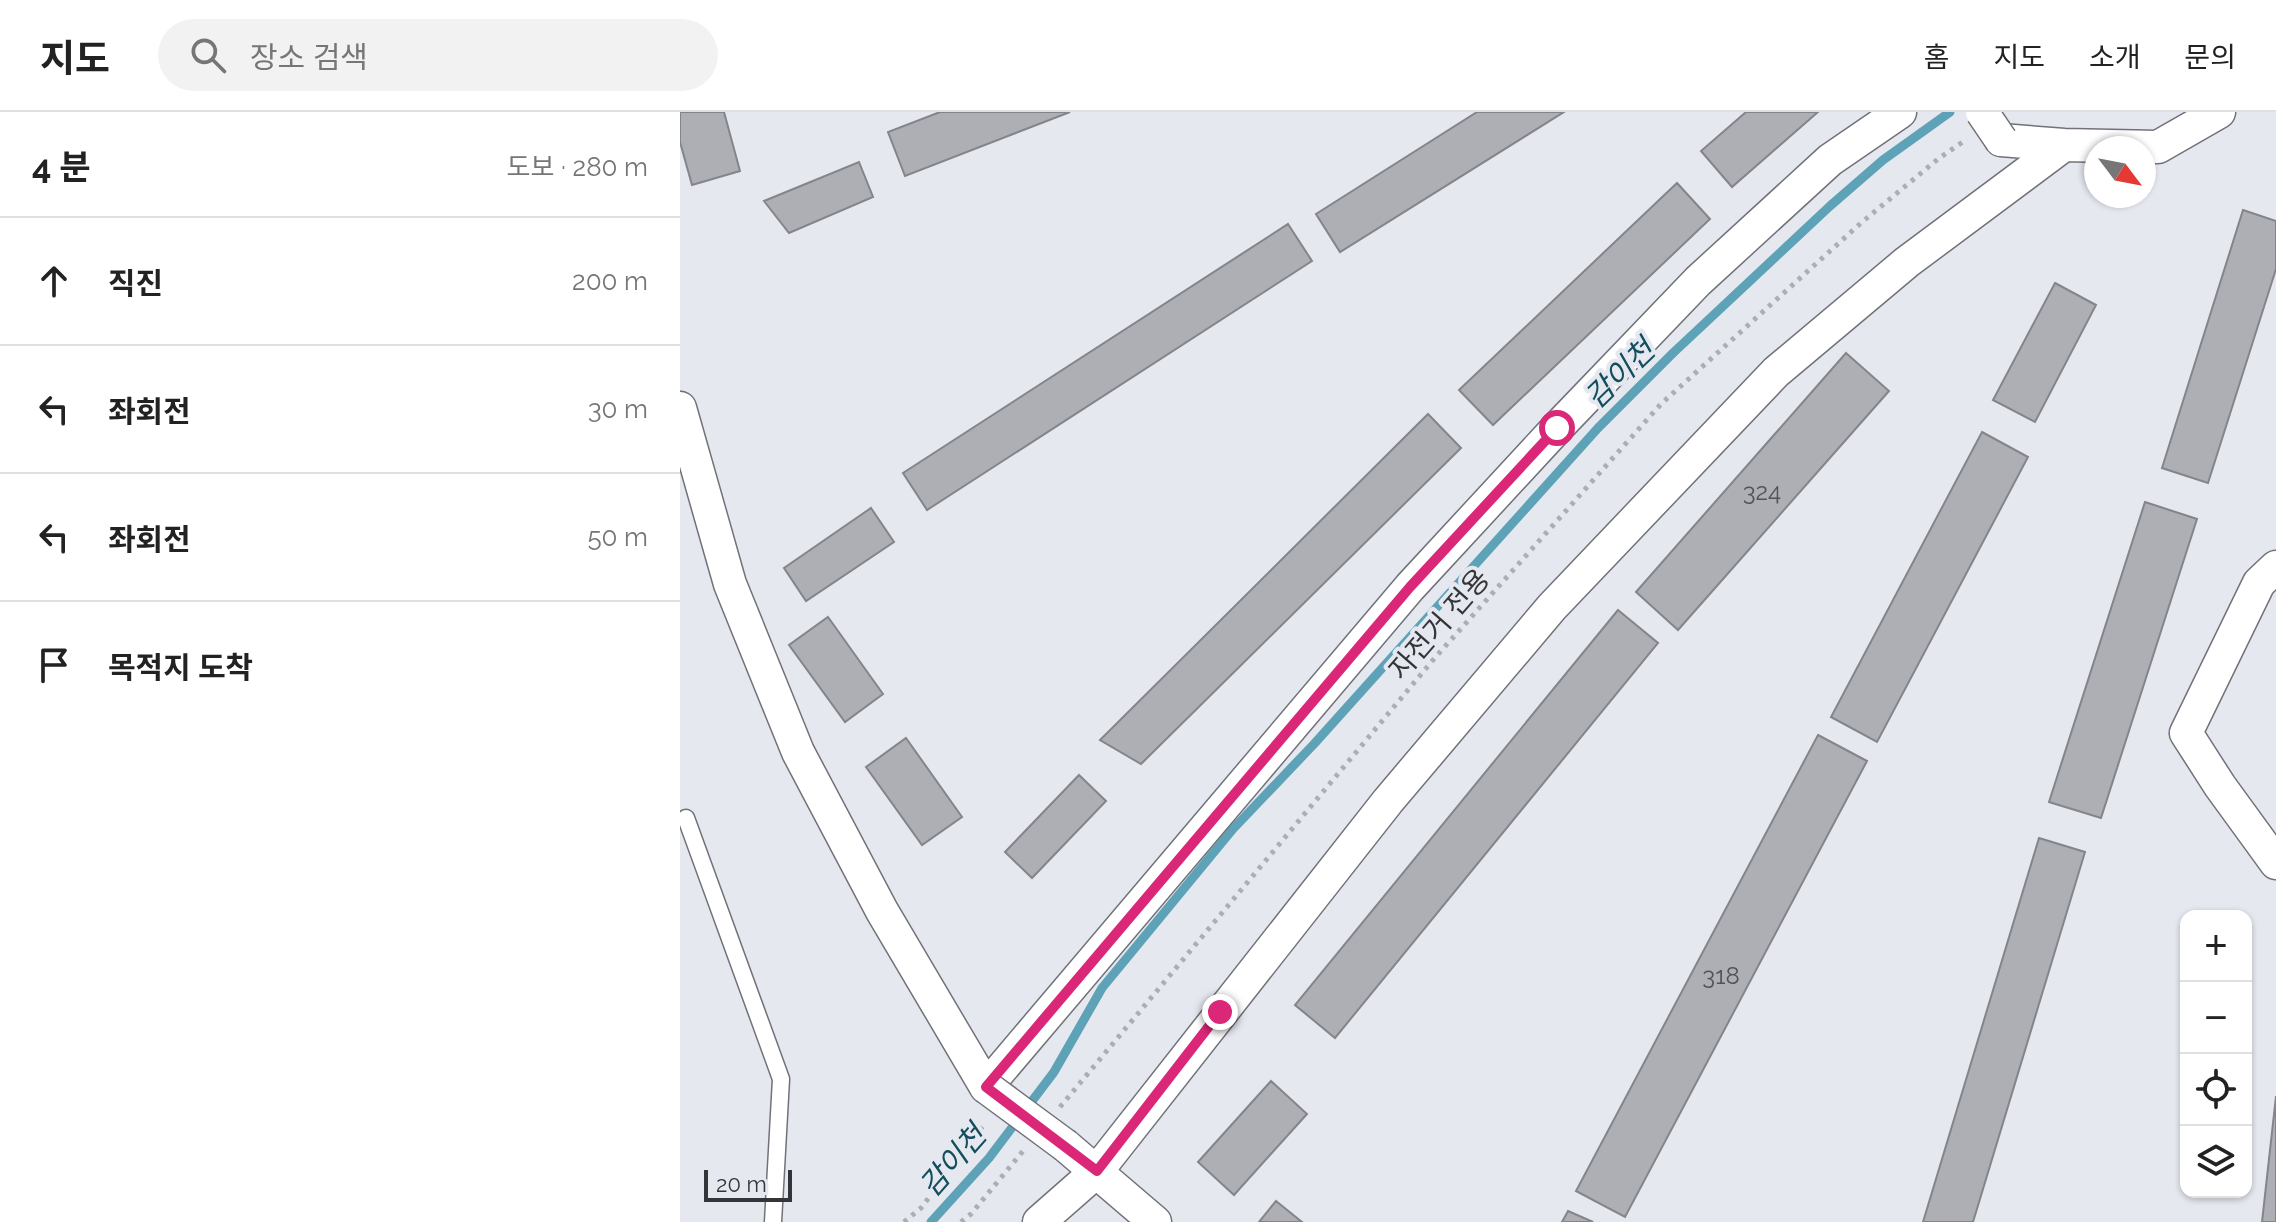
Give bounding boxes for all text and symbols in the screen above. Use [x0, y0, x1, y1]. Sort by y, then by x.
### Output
search box [158, 19, 718, 91]
icon: search [186, 33, 230, 77]
text: 지도 [40, 36, 110, 81]
text: 장소 검색 [250, 40, 368, 75]
text: 홈 [1924, 41, 1949, 74]
text: 지도 [1993, 41, 2045, 74]
text: 소개 [2089, 41, 2140, 74]
text: 문의 [2184, 41, 2236, 74]
north arrow [2084, 136, 2156, 208]
text: 4 분 [32, 147, 91, 187]
text: 도보 · 280 m [507, 152, 648, 182]
icon: ahead [32, 259, 76, 303]
text: 직진 [108, 266, 163, 301]
text: 200 m [572, 266, 648, 296]
water label: 감이천 [1578, 330, 1664, 415]
icon: left [32, 387, 76, 431]
text: 좌회전 [108, 394, 191, 429]
text: 30 m [588, 394, 648, 424]
route start [1539, 410, 1575, 446]
house number: 324 [1743, 477, 1781, 506]
icon: left [32, 515, 76, 559]
text: 좌회전 [108, 522, 191, 557]
text: 50 m [587, 522, 648, 552]
street label: 자전거 전용 [1382, 562, 1496, 686]
icon: arrive [32, 643, 76, 687]
text: 목적지 도착 [108, 650, 253, 685]
map controls [2180, 910, 2252, 1198]
button: + [2180, 910, 2252, 982]
house number: 318 [1702, 961, 1740, 990]
button: − [2180, 982, 2252, 1054]
route end [1202, 994, 1238, 1030]
button: locate [2180, 1054, 2252, 1126]
water label: 감이천 [912, 1115, 995, 1203]
button: layers [2180, 1126, 2252, 1198]
scale bar [704, 1166, 792, 1202]
text: 20 m [716, 1171, 767, 1197]

